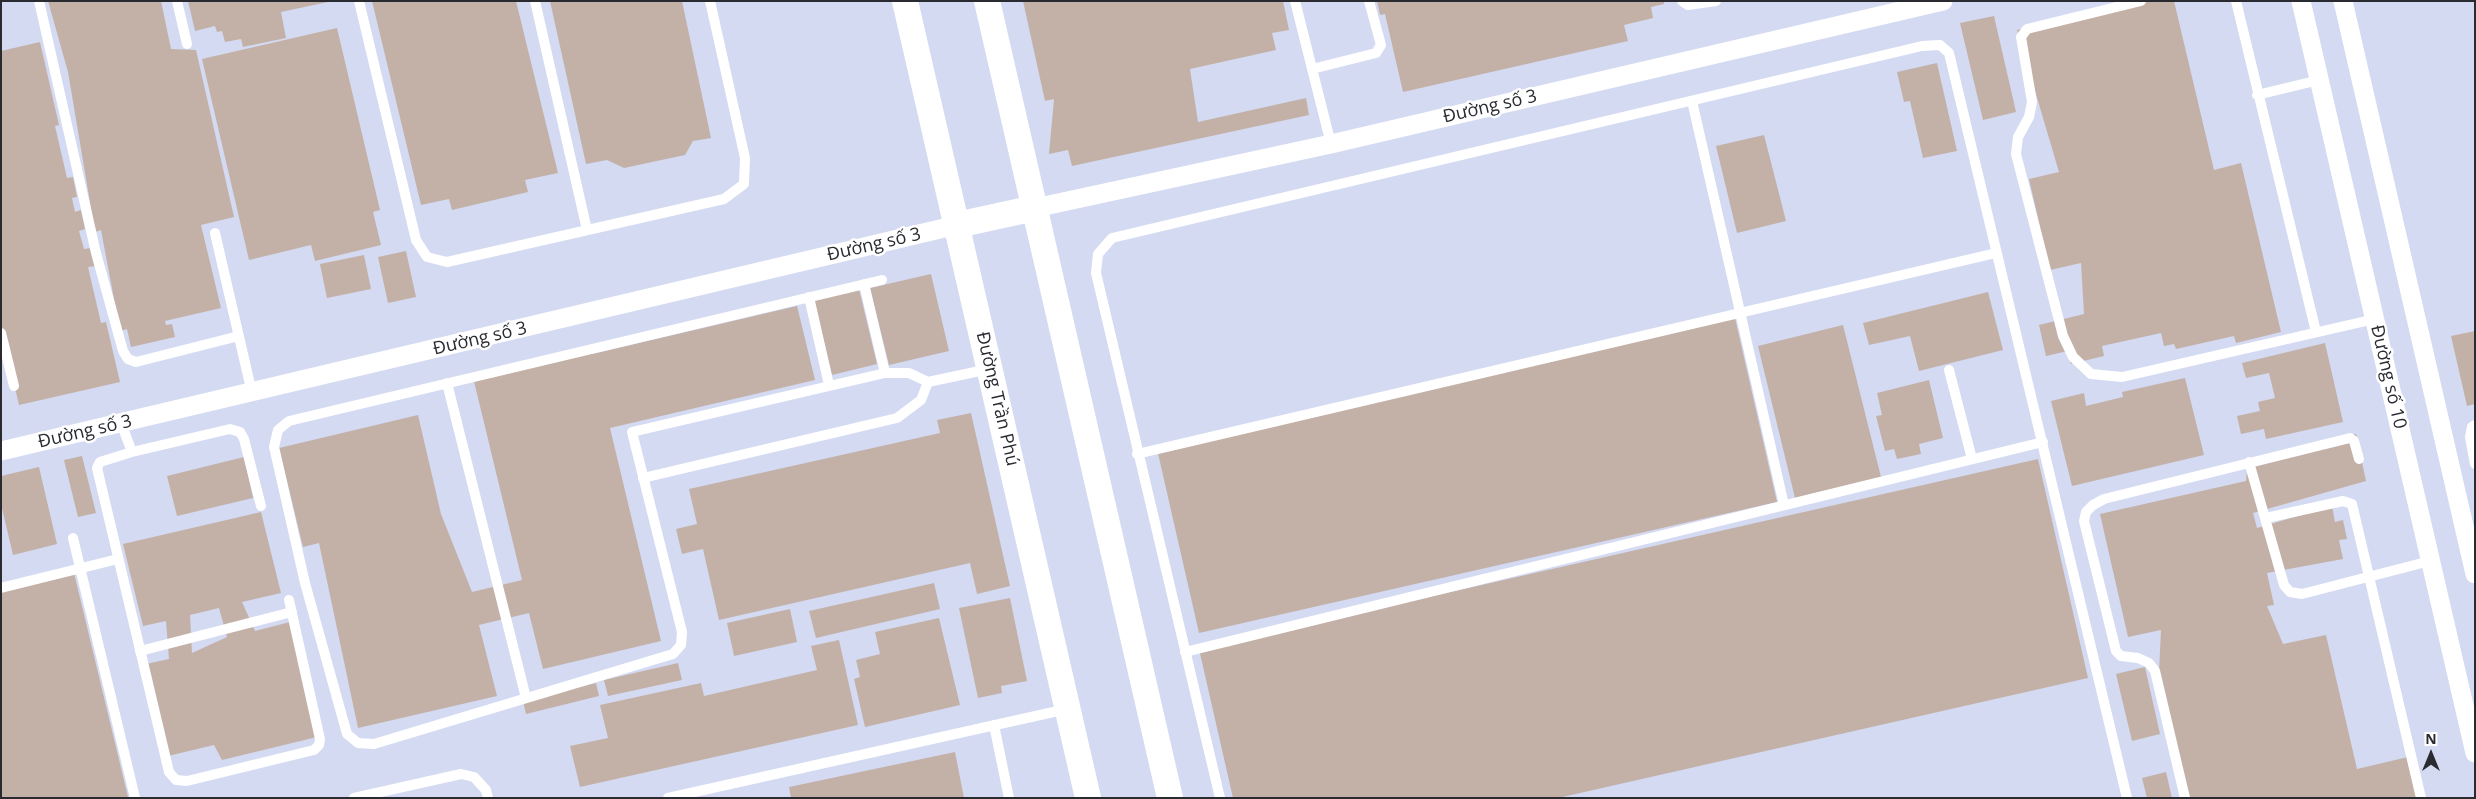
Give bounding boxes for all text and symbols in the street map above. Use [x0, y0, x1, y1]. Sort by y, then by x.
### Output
street label: Đường số 3 [1441, 86, 1539, 128]
street label: Đường số 3 [825, 224, 923, 266]
street label: Đường số 3 [431, 318, 529, 360]
street label: Đường số 10 [2366, 323, 2410, 431]
street label: Đường Trần Phú [971, 330, 1023, 468]
street label: Đường số 3 [36, 411, 134, 453]
north arrow [2406, 729, 2456, 779]
text: N [2425, 729, 2437, 748]

